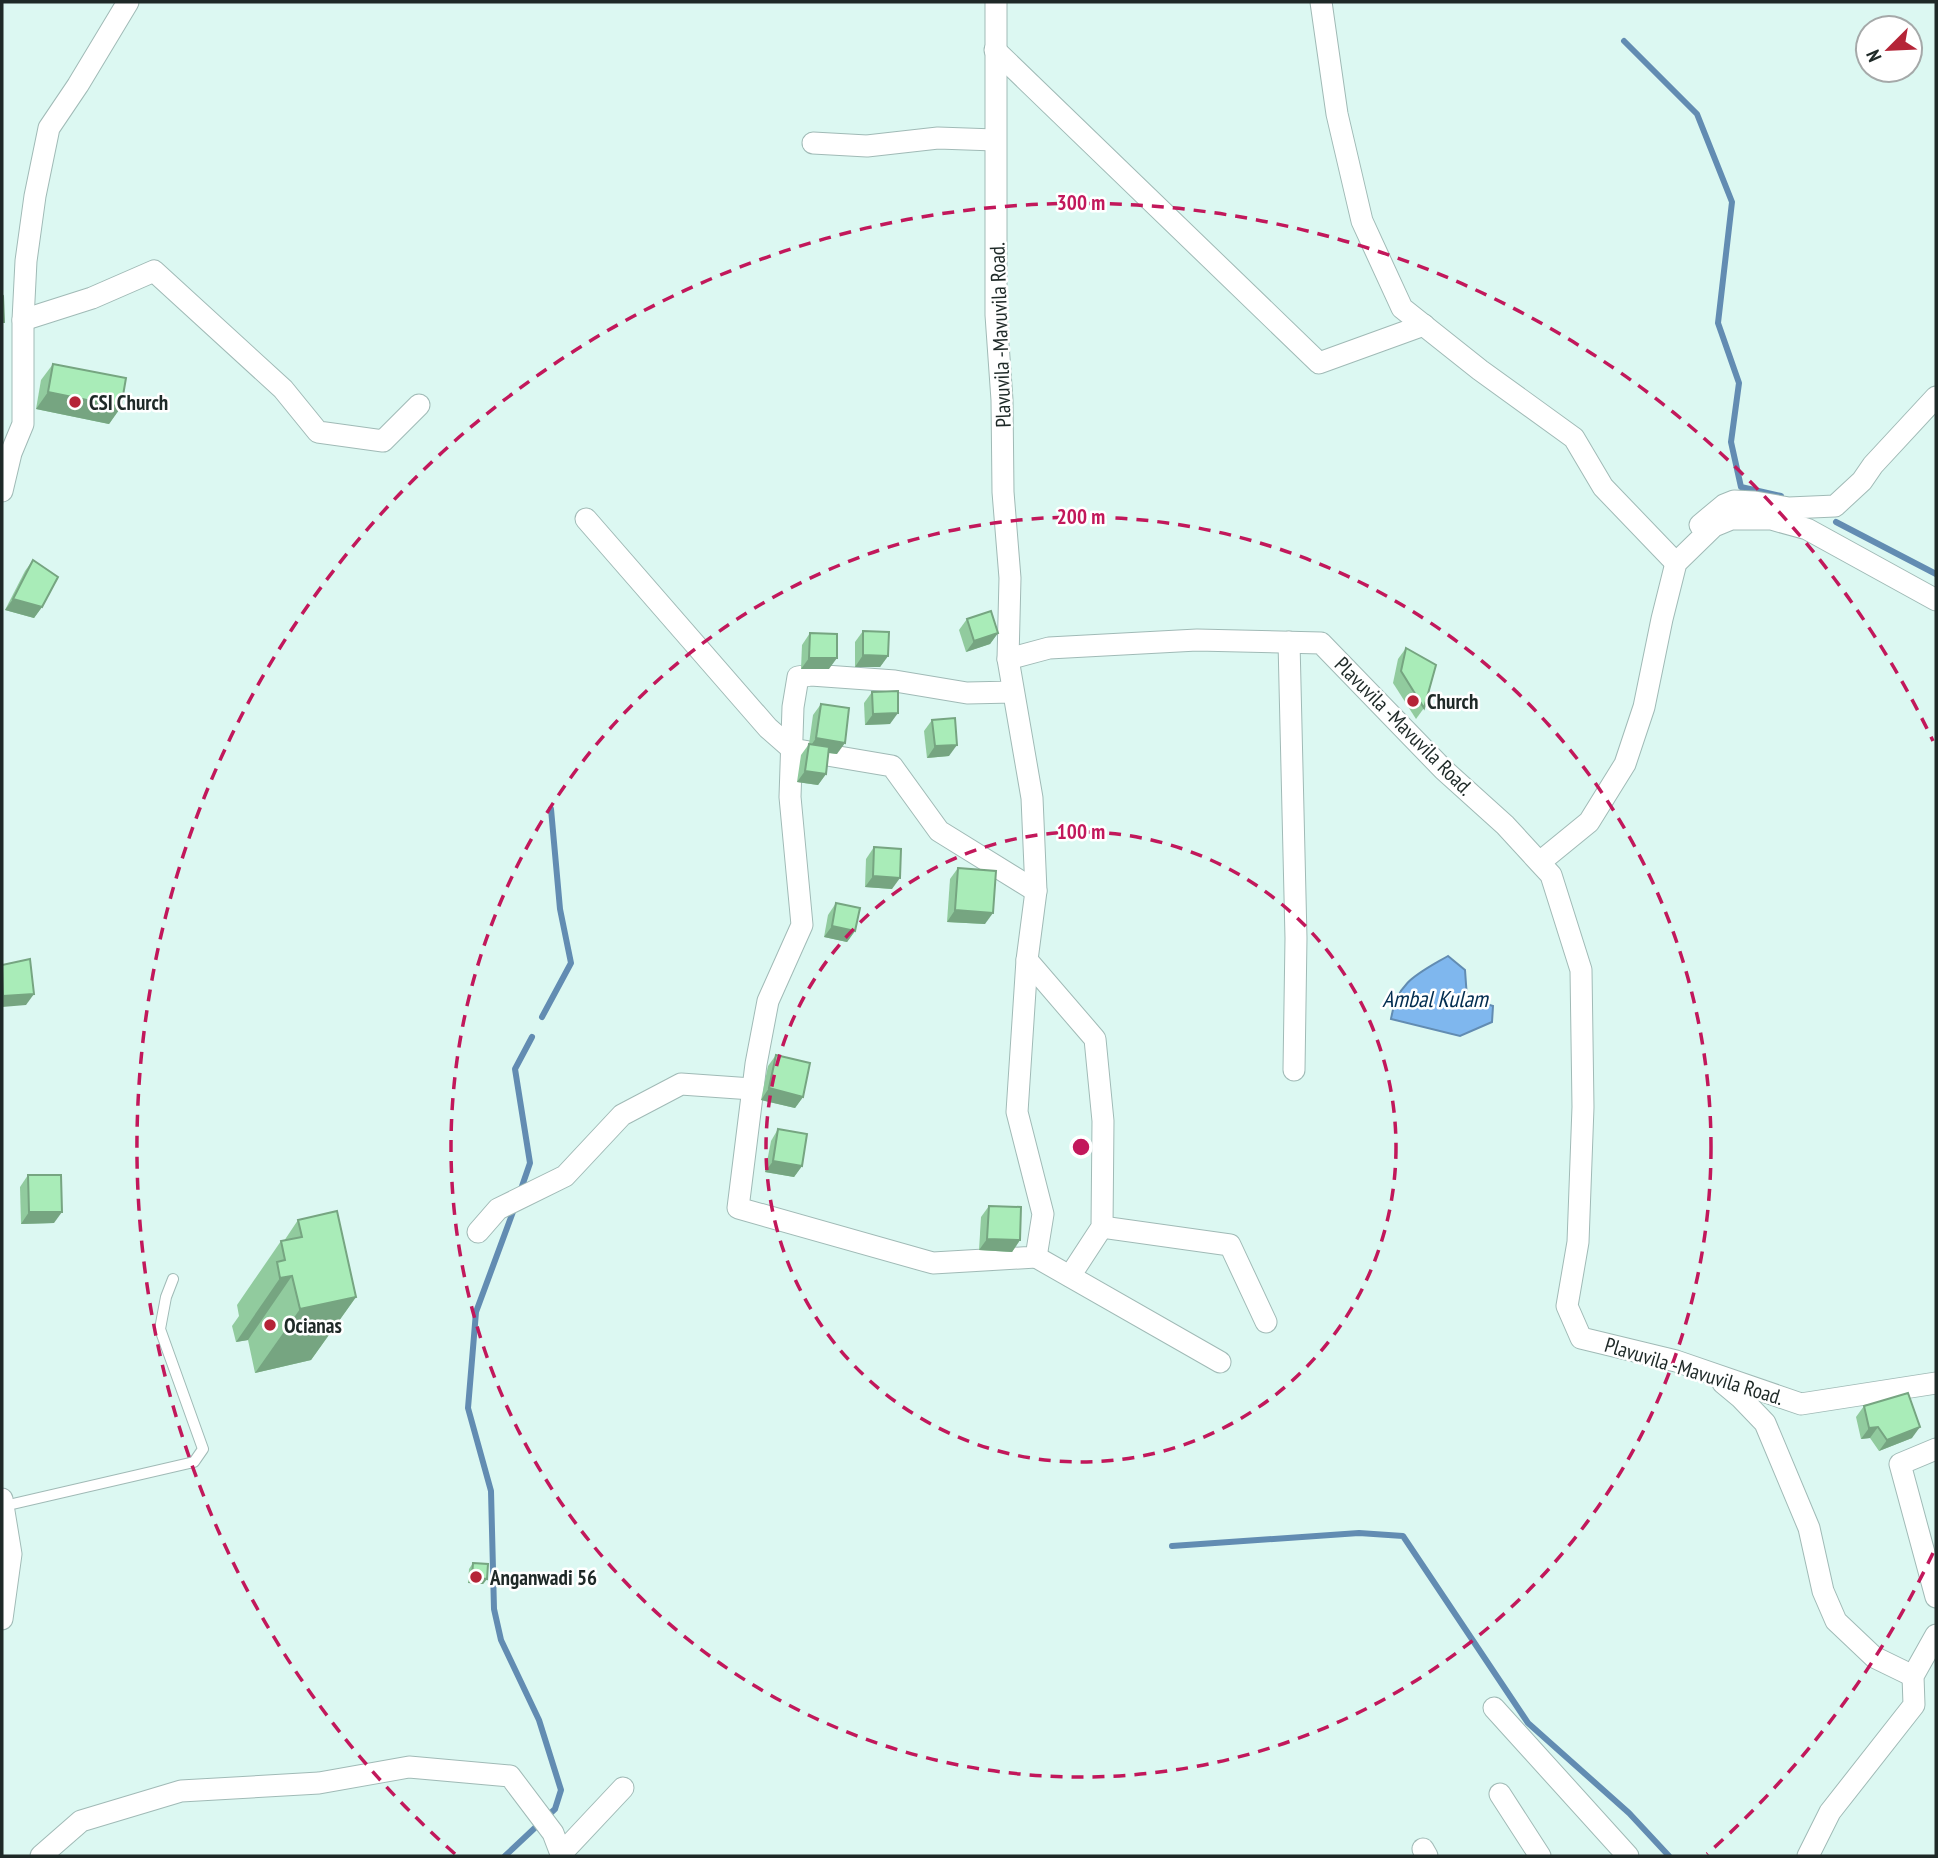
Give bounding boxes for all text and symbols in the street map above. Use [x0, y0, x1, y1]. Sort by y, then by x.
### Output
north arrow [1854, 14, 1924, 84]
text: N [1860, 46, 1887, 65]
text: 300 m [1057, 189, 1105, 216]
street label: Plavuvila -Mavuvila Road. [983, 242, 1017, 428]
place label: CSI Church [89, 389, 168, 416]
marker: CSI Church [67, 394, 83, 410]
text: 200 m [1057, 503, 1105, 530]
street label: Plavuvila -Mavuvila Road. [1329, 651, 1479, 801]
place label: Church [1427, 688, 1478, 715]
marker: Church [1405, 693, 1421, 709]
text: 100 m [1057, 818, 1105, 845]
water label: Ambal Kulam [1382, 984, 1490, 1013]
centre of rings [1069, 1135, 1093, 1159]
place label: Ocianas [284, 1312, 342, 1339]
marker: Ocianas [262, 1317, 278, 1333]
street label: Plavuvila -Mavuvila Road. [1601, 1331, 1787, 1411]
place label: Anganwadi 56 [489, 1564, 597, 1591]
marker: Anganwadi 56 [468, 1569, 484, 1585]

